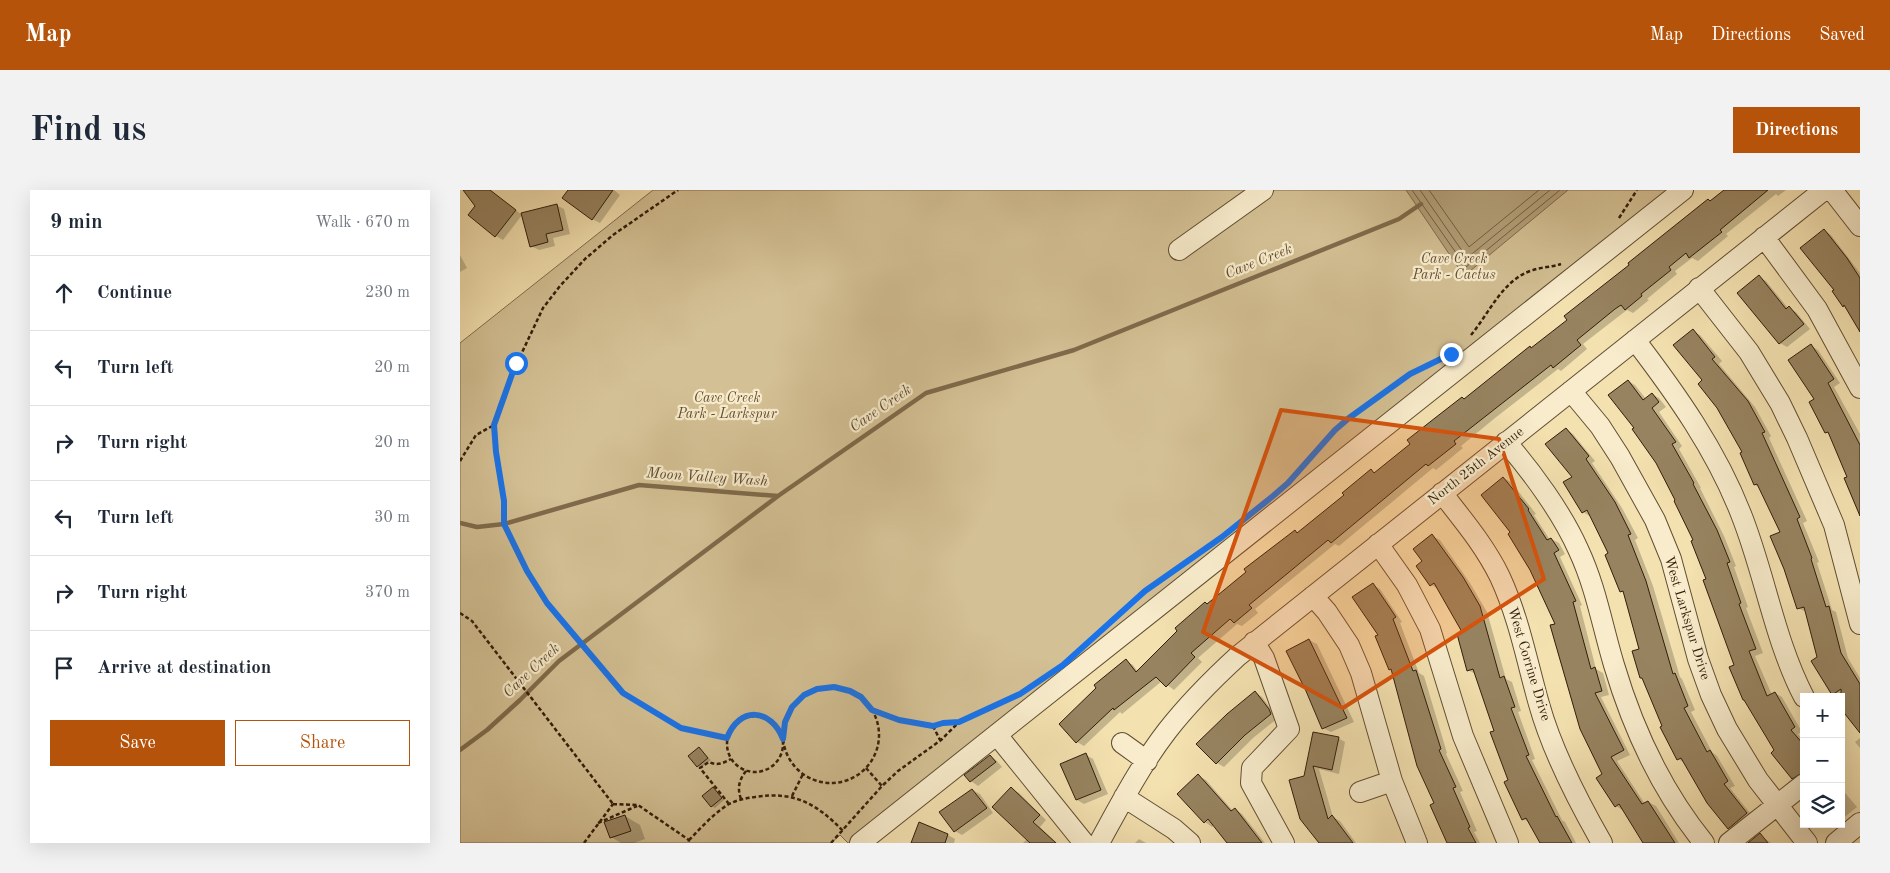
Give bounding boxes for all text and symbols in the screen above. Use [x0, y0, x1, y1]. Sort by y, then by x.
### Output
text: Map [25, 23, 72, 47]
text: Map [1650, 26, 1683, 44]
text: Directions [1711, 26, 1791, 44]
text: Saved [1819, 26, 1865, 44]
button: Directions [1733, 107, 1860, 153]
text: Find us [30, 113, 146, 148]
text: 9 min [50, 212, 103, 233]
text: Walk · 670 m [315, 215, 410, 231]
water label: Cave Creek [1223, 242, 1295, 282]
park label: Cave Creek Park - Cactus [1411, 252, 1496, 282]
icon: ahead [50, 279, 78, 307]
text: Continue [97, 284, 172, 303]
text: 230 m [365, 285, 410, 301]
route end [1440, 343, 1463, 366]
route start [505, 352, 528, 375]
icon: left [50, 354, 78, 382]
text: Turn left [97, 359, 174, 378]
text: 20 m [374, 360, 410, 376]
water label: Cave Creek [847, 382, 915, 436]
park label: Cave Creek Park - Larkspur [676, 391, 778, 422]
street label: North 25th Avenue [1426, 424, 1526, 508]
icon: right [50, 429, 78, 457]
text: Turn right [97, 434, 187, 453]
text: 20 m [374, 435, 410, 451]
water label: Moon Valley Wash [645, 466, 769, 490]
icon: left [50, 504, 78, 532]
text: Turn left [97, 509, 174, 528]
text: 30 m [374, 510, 410, 526]
street label: West Larkspur Drive [1662, 555, 1712, 681]
icon: right [50, 579, 78, 607]
text: Turn right [97, 584, 187, 603]
text: 370 m [365, 585, 410, 601]
street label: West Corrine Drive [1505, 605, 1553, 723]
water label: Cave Creek [501, 641, 563, 701]
icon: arrive [50, 654, 78, 682]
text: Arrive at destination [97, 659, 271, 678]
map controls [1800, 693, 1845, 828]
button: + [1800, 693, 1845, 738]
button: Save [50, 720, 225, 766]
button: Share [235, 720, 410, 766]
button: − [1800, 738, 1845, 783]
button: layers [1800, 783, 1845, 828]

